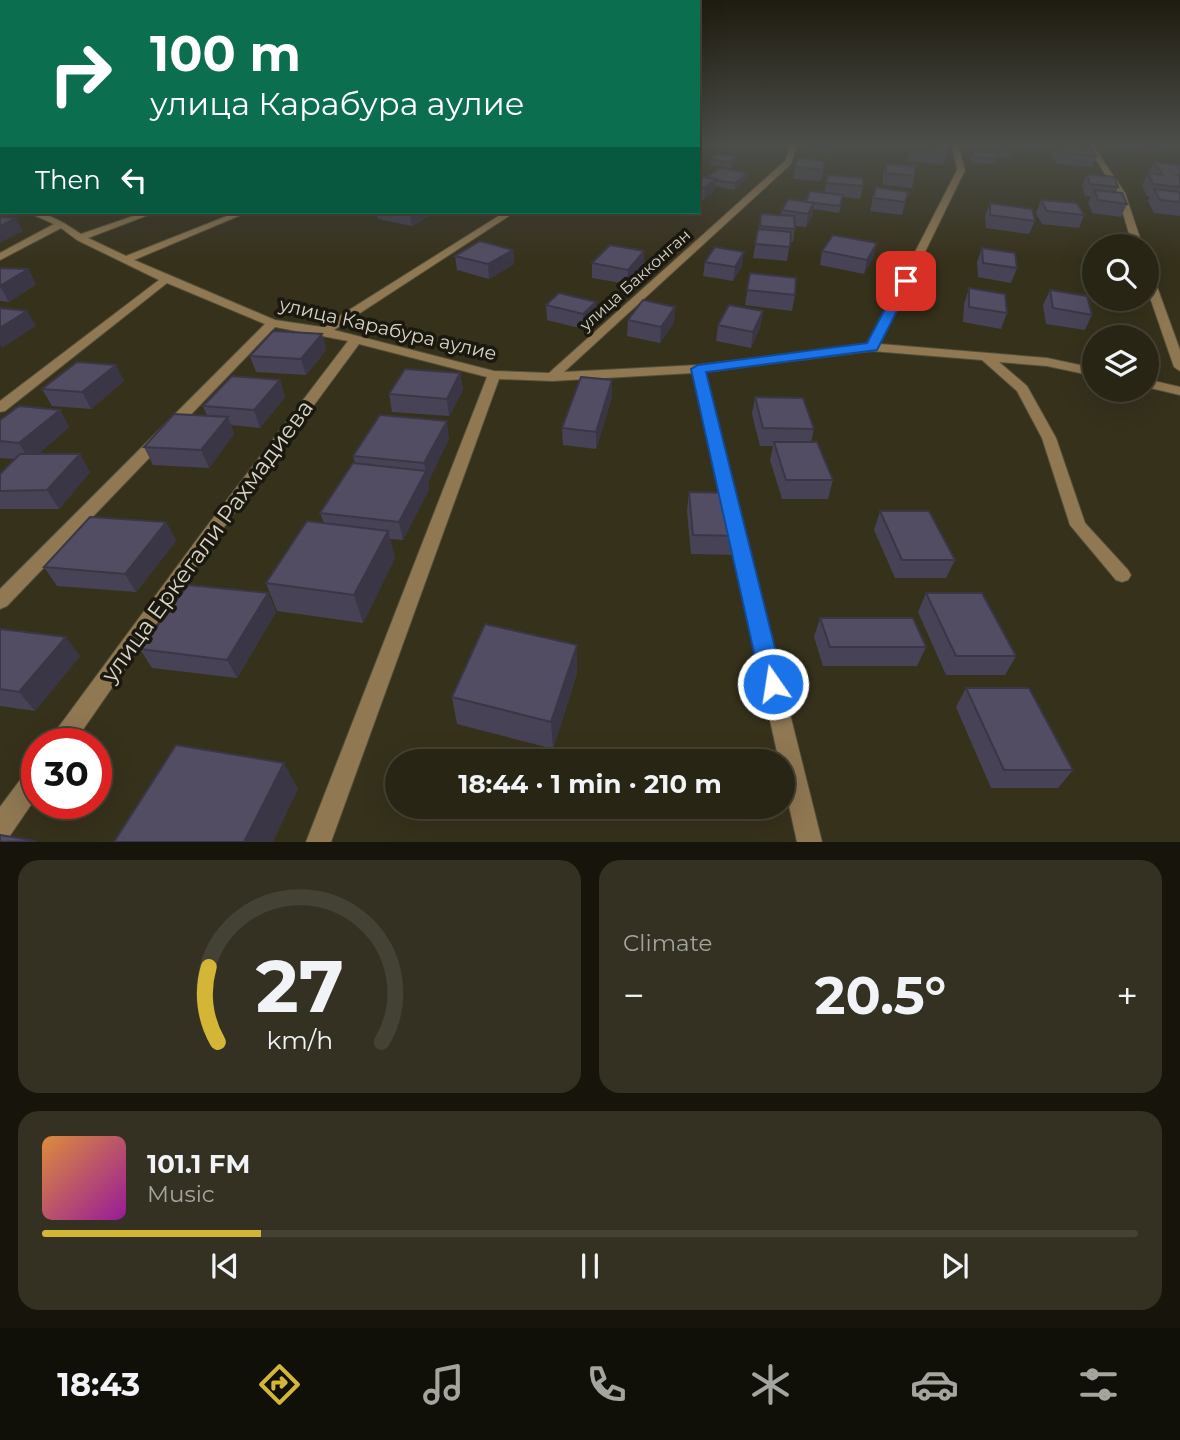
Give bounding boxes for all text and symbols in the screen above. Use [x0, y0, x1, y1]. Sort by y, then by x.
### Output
text: 100 m [150, 24, 301, 83]
icon: right [35, 28, 126, 119]
text: улица Карабура аулие [150, 84, 525, 123]
icon: left [115, 161, 153, 199]
text: Then [35, 164, 101, 196]
street label: улица Бакконган [575, 225, 694, 335]
map controls [1082, 234, 1159, 402]
button: search [1082, 234, 1159, 311]
pin [876, 251, 936, 311]
icon: arrive [887, 262, 925, 300]
street label: улица Карабура аулие [276, 293, 499, 365]
button: layers [1082, 325, 1159, 402]
street label: улица Еркегали Рахмадиева [95, 394, 319, 688]
position arrow [736, 647, 810, 721]
speed limit sign: 30 [21, 728, 112, 819]
text: 18:44 · 1 min · 210 m [458, 768, 722, 800]
text: Climate [623, 929, 712, 957]
text: 27 [255, 943, 344, 1031]
text: 20.5° [815, 964, 946, 1027]
text: − [623, 972, 645, 1019]
text: + [1116, 972, 1138, 1019]
text: km/h [266, 1025, 333, 1055]
text: 101.1 FM [147, 1148, 250, 1180]
text: Music [147, 1180, 215, 1208]
icon: previous [206, 1247, 244, 1285]
icon: pause [571, 1247, 609, 1285]
icon: next [936, 1247, 974, 1285]
icon: directions [255, 1360, 304, 1409]
icon: music [419, 1360, 468, 1409]
icon: phone [582, 1360, 631, 1409]
icon: climate [746, 1360, 795, 1409]
icon: car [910, 1360, 959, 1409]
icon: filters [1074, 1360, 1123, 1409]
text: 18:43 [57, 1365, 140, 1404]

